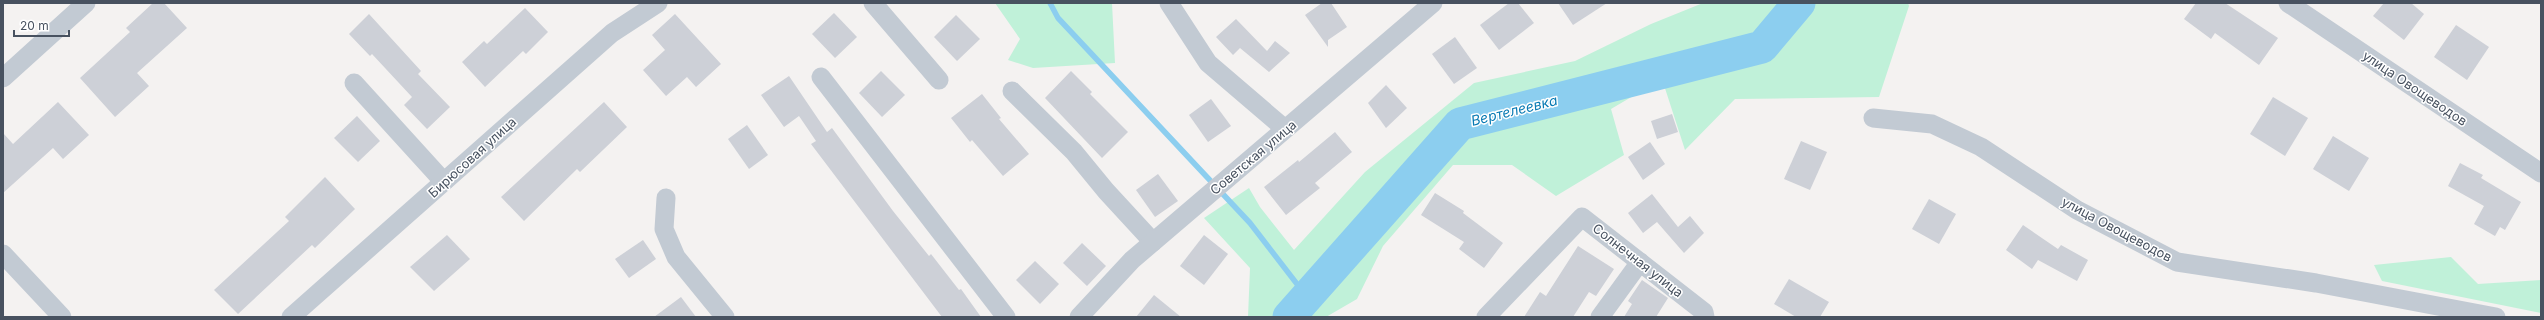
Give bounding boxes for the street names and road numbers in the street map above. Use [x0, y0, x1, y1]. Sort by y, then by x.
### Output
street label: улица Овощеводов [2360, 47, 2470, 129]
street label: Бирюсовая улица [425, 113, 519, 201]
street label: Советская улица [1207, 116, 1299, 198]
street label: улица Овощеводов [2059, 193, 2175, 265]
street label: Солнечная улица [1590, 220, 1686, 300]

